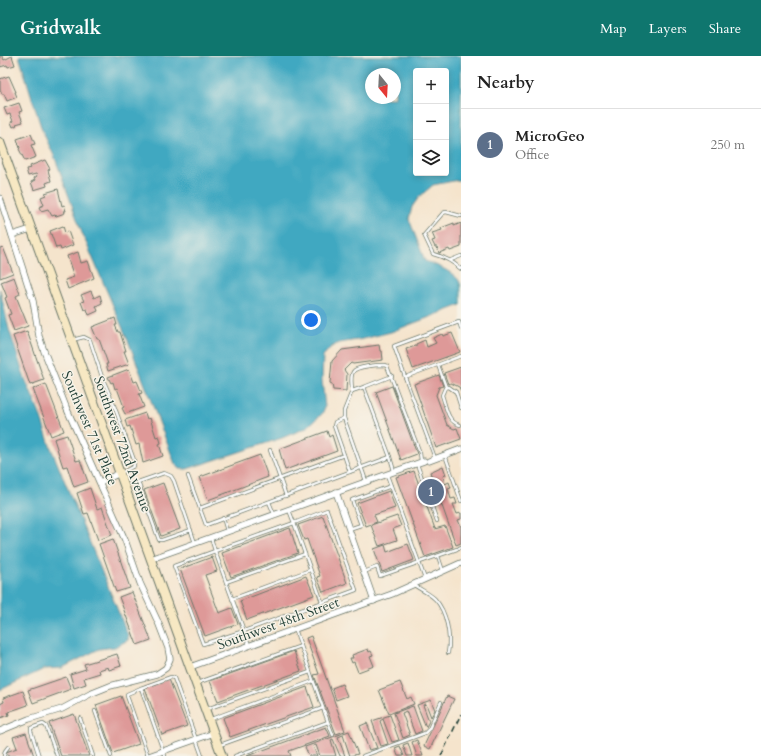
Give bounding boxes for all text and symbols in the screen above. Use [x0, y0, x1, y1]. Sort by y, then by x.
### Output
text: Gridwalk [20, 15, 101, 41]
text: Map [600, 19, 627, 38]
text: Layers [649, 19, 687, 38]
text: Share [709, 19, 741, 38]
north arrow [365, 68, 401, 104]
map controls [413, 68, 449, 176]
button: + [413, 68, 449, 104]
text: Nearby [477, 71, 534, 94]
button: − [413, 104, 449, 140]
text: MicroGeo [515, 126, 585, 146]
text: 1 [487, 136, 493, 154]
text: 250 m [711, 136, 745, 154]
button: layers [413, 140, 449, 176]
text: Office [515, 146, 549, 164]
your location [301, 310, 321, 330]
street label: Southwest 71st Place [57, 368, 122, 488]
street label: Southwest 72nd Avenue [89, 373, 156, 515]
pin: 1 [418, 477, 444, 507]
street label: Southwest 48th Street [214, 592, 342, 654]

